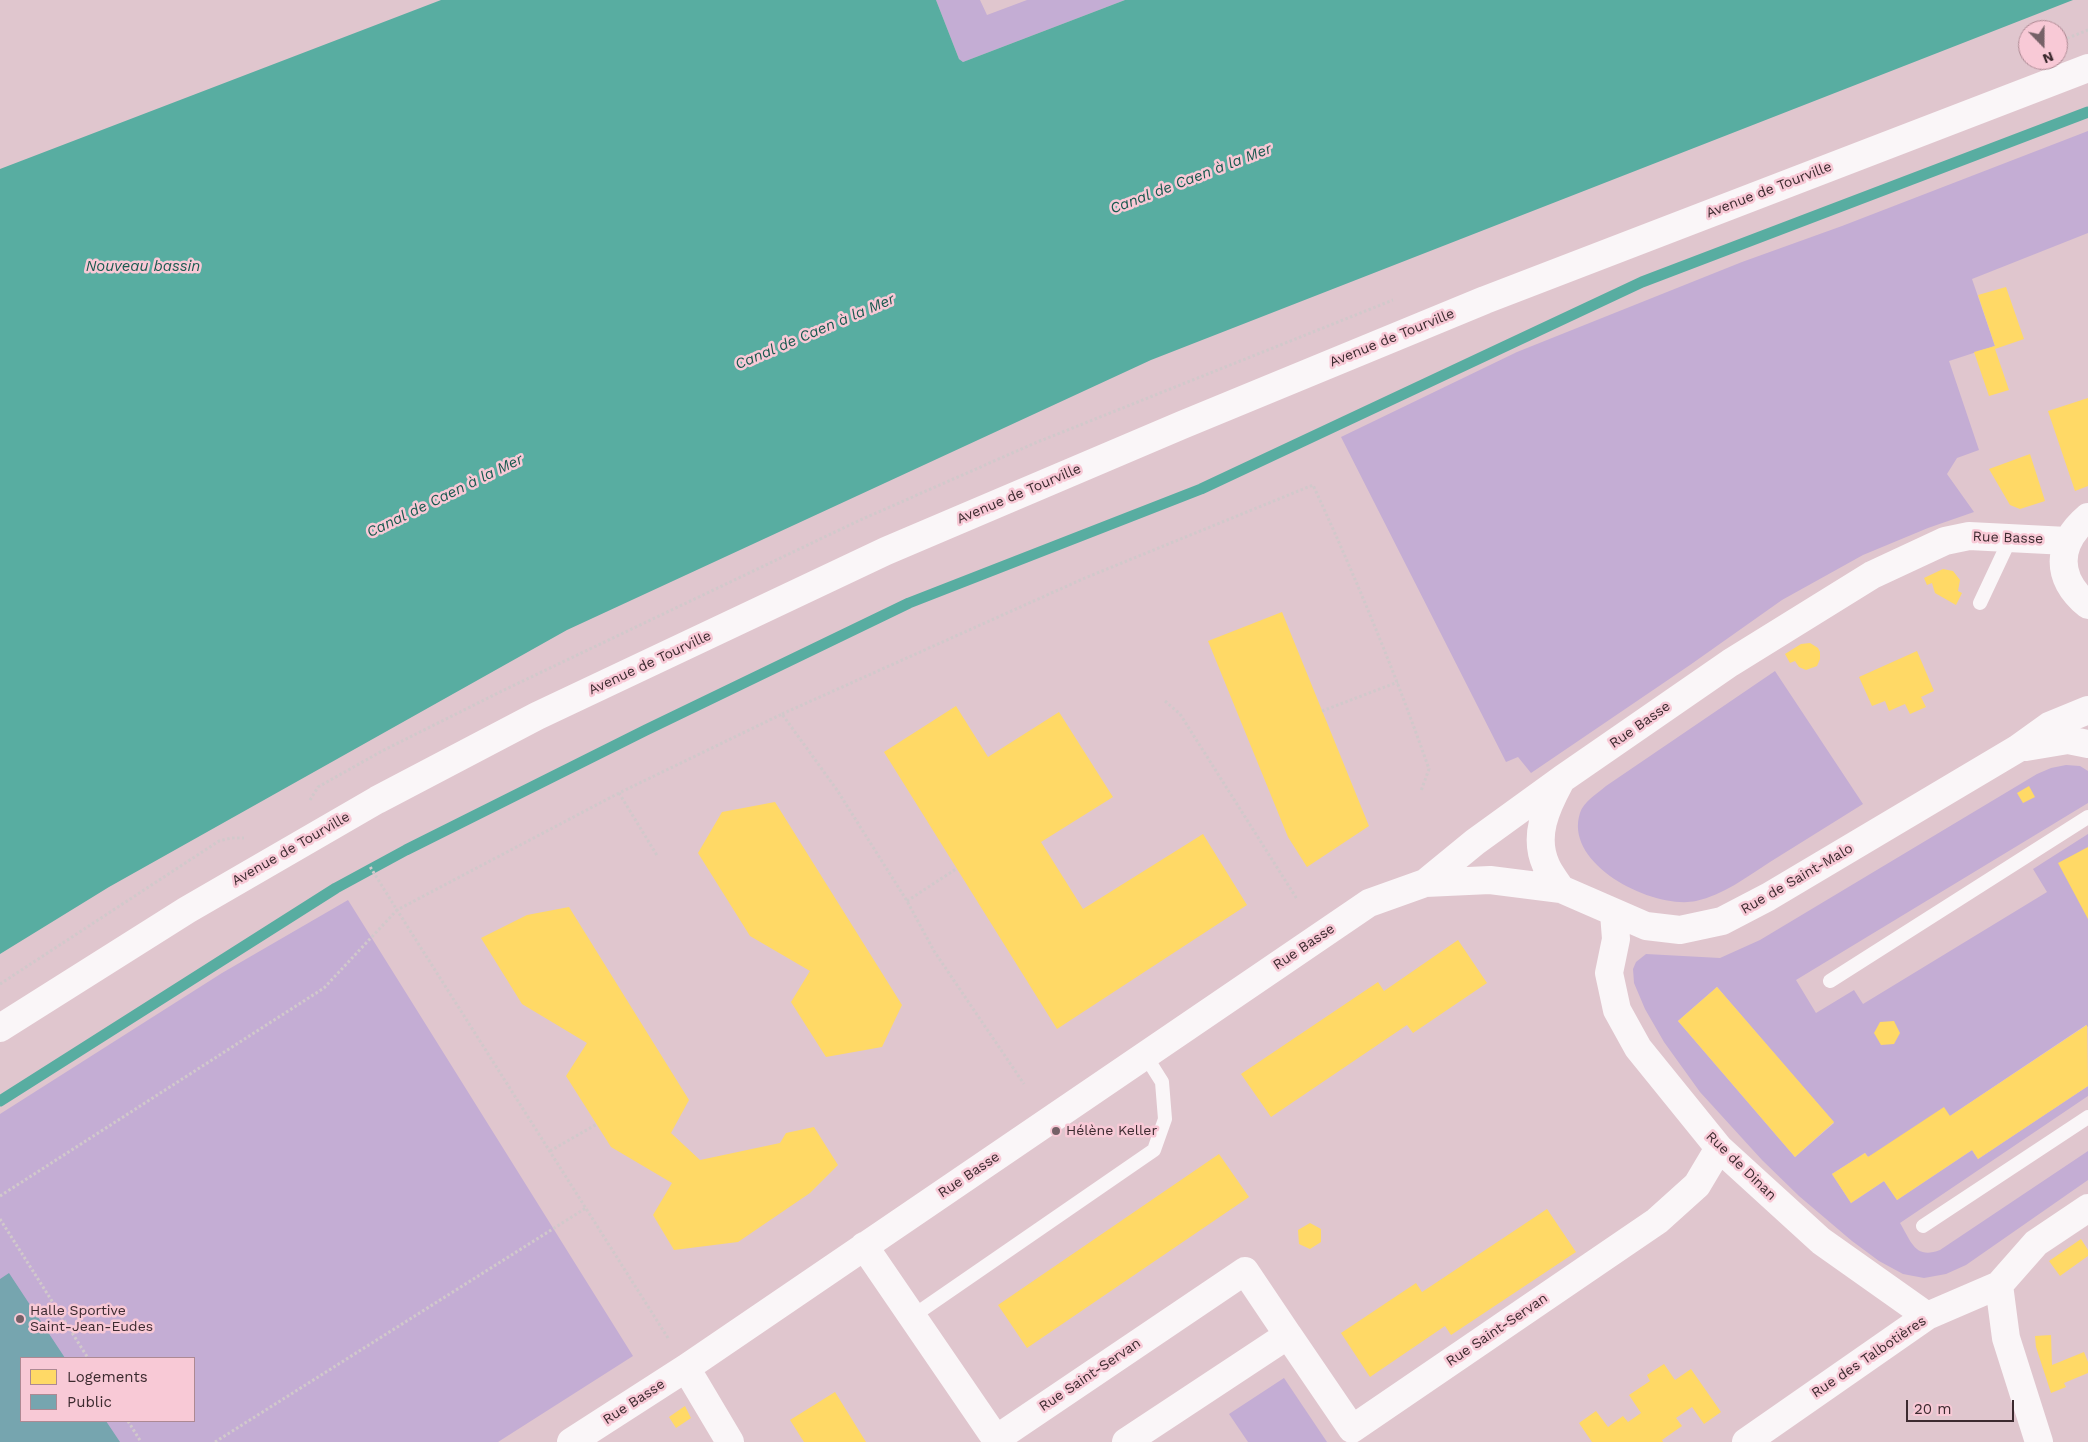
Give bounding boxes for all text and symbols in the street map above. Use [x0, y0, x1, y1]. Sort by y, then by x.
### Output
north arrow [2018, 20, 2068, 70]
text: N [2040, 49, 2056, 67]
water label: Canal de Caen à la Mer [1108, 140, 1274, 218]
street label: Avenue de Tourville [1704, 158, 1834, 222]
water label: Nouveau bassin [86, 258, 200, 276]
water label: Canal de Caen à la Mer [733, 290, 897, 374]
street label: Avenue de Tourville [1327, 305, 1457, 371]
water label: Canal de Caen à la Mer [364, 450, 526, 542]
street label: Avenue de Tourville [954, 460, 1084, 528]
street label: Rue Basse [1972, 528, 2044, 548]
street label: Avenue de Tourville [586, 627, 714, 699]
street label: Rue Basse [1606, 698, 1674, 752]
street label: Avenue de Tourville [229, 808, 353, 890]
street label: Rue de Saint-Malo [1738, 840, 1856, 918]
street label: Rue Basse [1270, 920, 1338, 974]
place label: Hélène Keller [1066, 1123, 1157, 1139]
marker: Hélène Keller [1050, 1125, 1062, 1137]
street label: Rue de Dinan [1702, 1128, 1780, 1204]
street label: Rue Basse [935, 1148, 1003, 1202]
street label: Rue Saint-Servan [1443, 1290, 1551, 1370]
place label: Halle Sportive Saint-Jean-Eudes [30, 1303, 153, 1335]
street label: Rue des Talbotières [1809, 1312, 1929, 1402]
marker: Halle Sportive Saint-Jean-Eudes [14, 1313, 26, 1325]
street label: Rue Saint-Servan [1036, 1335, 1144, 1415]
legend [20, 1357, 195, 1422]
text: Logements [67, 1368, 148, 1386]
street label: Rue Basse [600, 1376, 668, 1428]
scale bar [1908, 1390, 2016, 1422]
text: Public [67, 1393, 112, 1411]
text: 20 m [1914, 1400, 1952, 1418]

